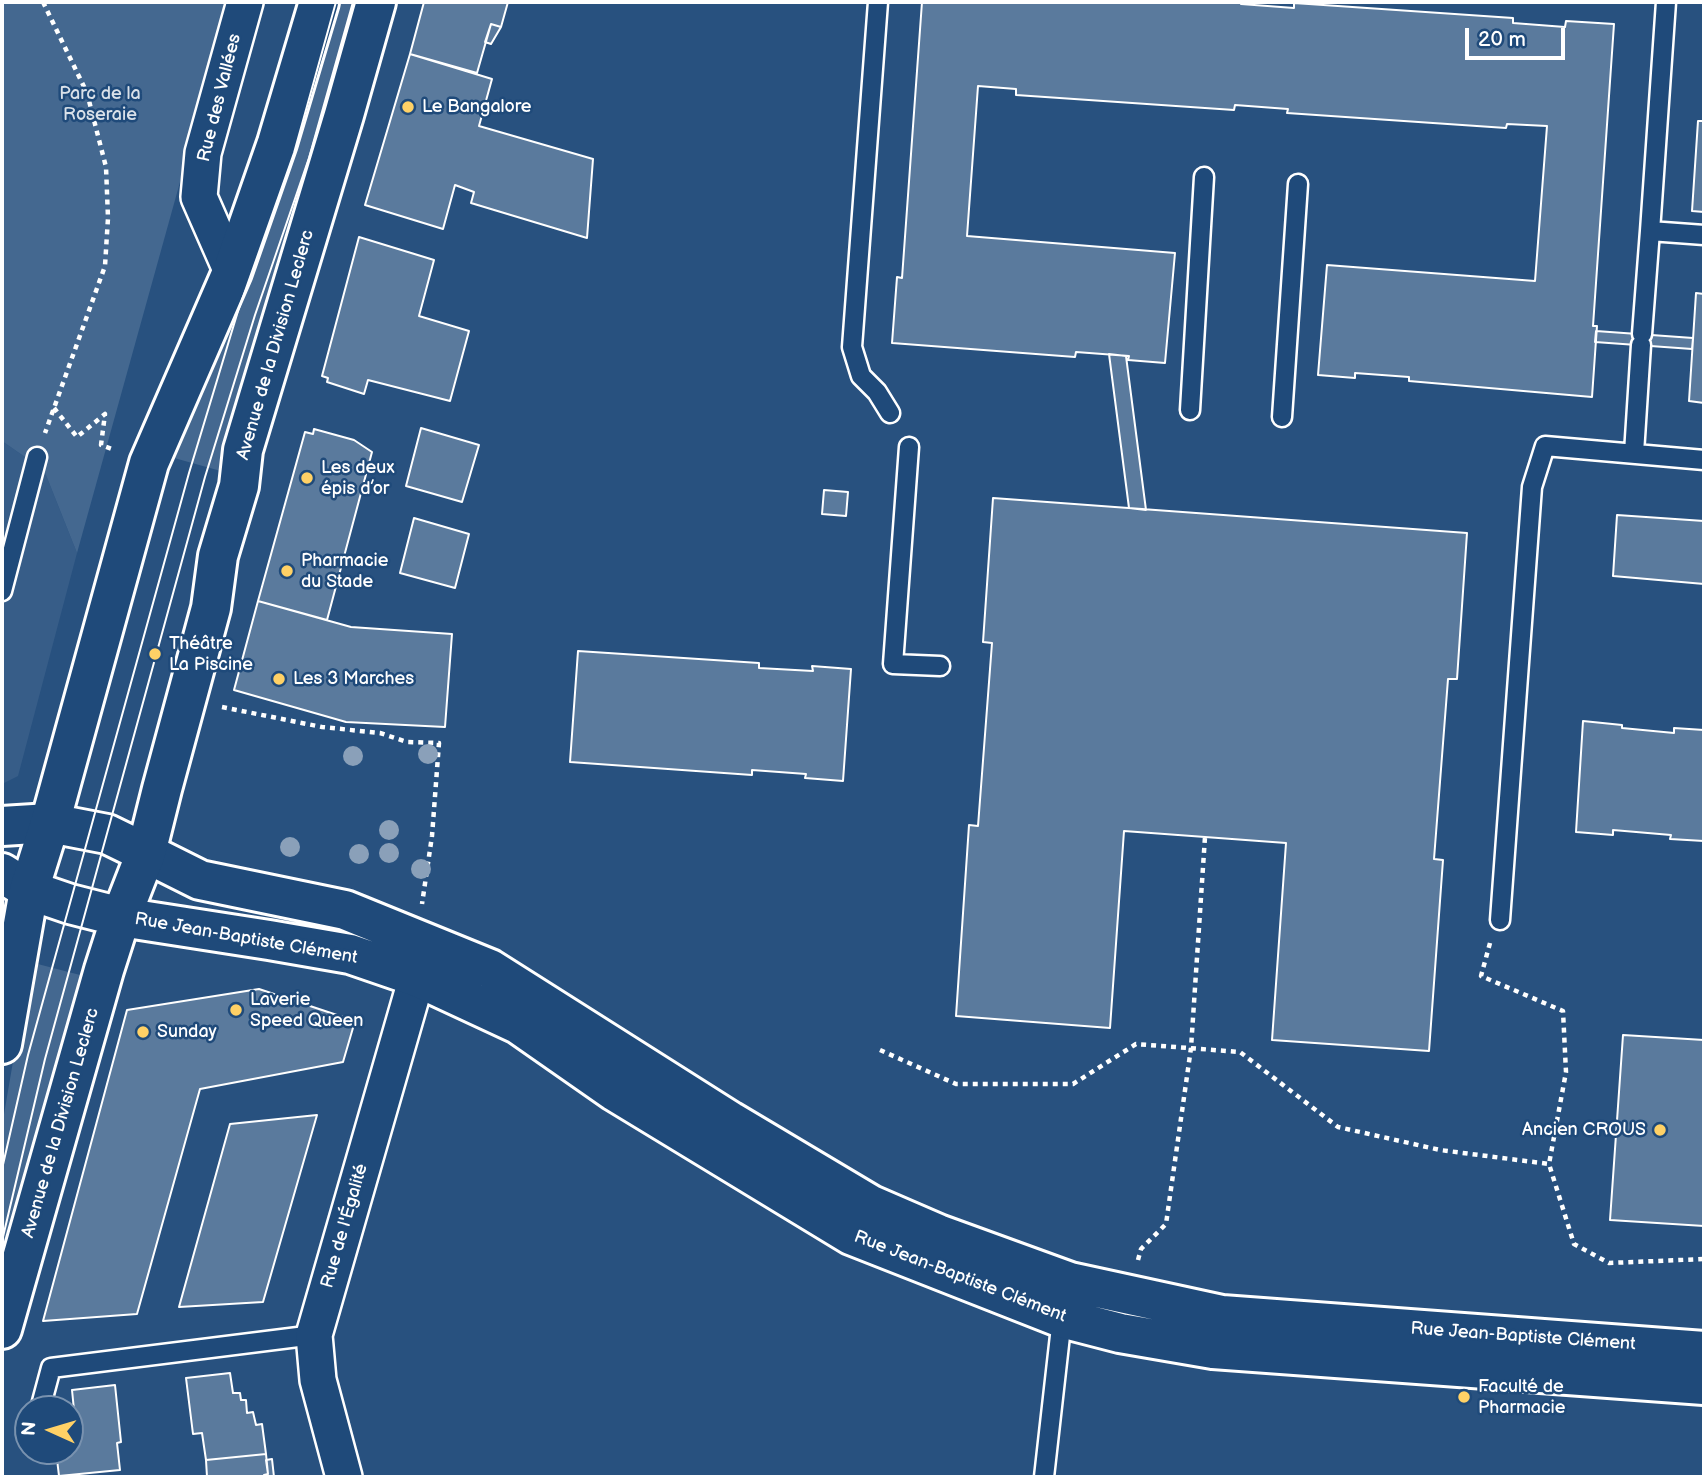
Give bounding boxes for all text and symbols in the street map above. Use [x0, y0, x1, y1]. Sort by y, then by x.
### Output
scale bar [1468, 14, 1568, 58]
text: 20 m [1478, 27, 1526, 52]
street label: Rue des Vallées [194, 32, 246, 164]
park label: Parc de la Roseraie [59, 83, 141, 126]
place label: Le Bangalore [422, 96, 532, 118]
marker: Le Bangalore [400, 99, 416, 115]
street label: Avenue de la Division Leclerc [233, 227, 319, 463]
place label: Les deux épis d’or [321, 457, 395, 500]
marker: Les deux épis d’or [299, 470, 315, 486]
place label: Pharmacie du Stade [301, 550, 388, 592]
marker: Pharmacie du Stade [279, 563, 295, 579]
place label: Théâtre La Piscine [169, 633, 253, 676]
marker: Théâtre La Piscine [147, 646, 163, 662]
place label: Les 3 Marches [293, 668, 414, 690]
marker: Les 3 Marches [271, 671, 287, 687]
street label: Rue Jean-Baptiste Clément [133, 909, 359, 969]
place label: Laverie Speed Queen [250, 989, 363, 1032]
marker: Laverie Speed Queen [228, 1002, 244, 1018]
street label: Avenue de la Division Leclerc [18, 1005, 104, 1241]
place label: Sunday [157, 1021, 217, 1043]
marker: Sunday [135, 1024, 151, 1040]
place label: Ancien CROUS [1522, 1119, 1646, 1141]
marker: Ancien CROUS [1652, 1122, 1668, 1138]
street label: Rue de l'Égalité [317, 1161, 373, 1291]
street label: Rue Jean-Baptiste Clément [851, 1226, 1069, 1328]
street label: Rue Jean-Baptiste Clément [1410, 1318, 1636, 1356]
place label: Faculté de Pharmacie [1478, 1376, 1565, 1418]
marker: Faculté de Pharmacie [1456, 1389, 1472, 1405]
north arrow [14, 1395, 84, 1465]
text: N [18, 1421, 42, 1437]

